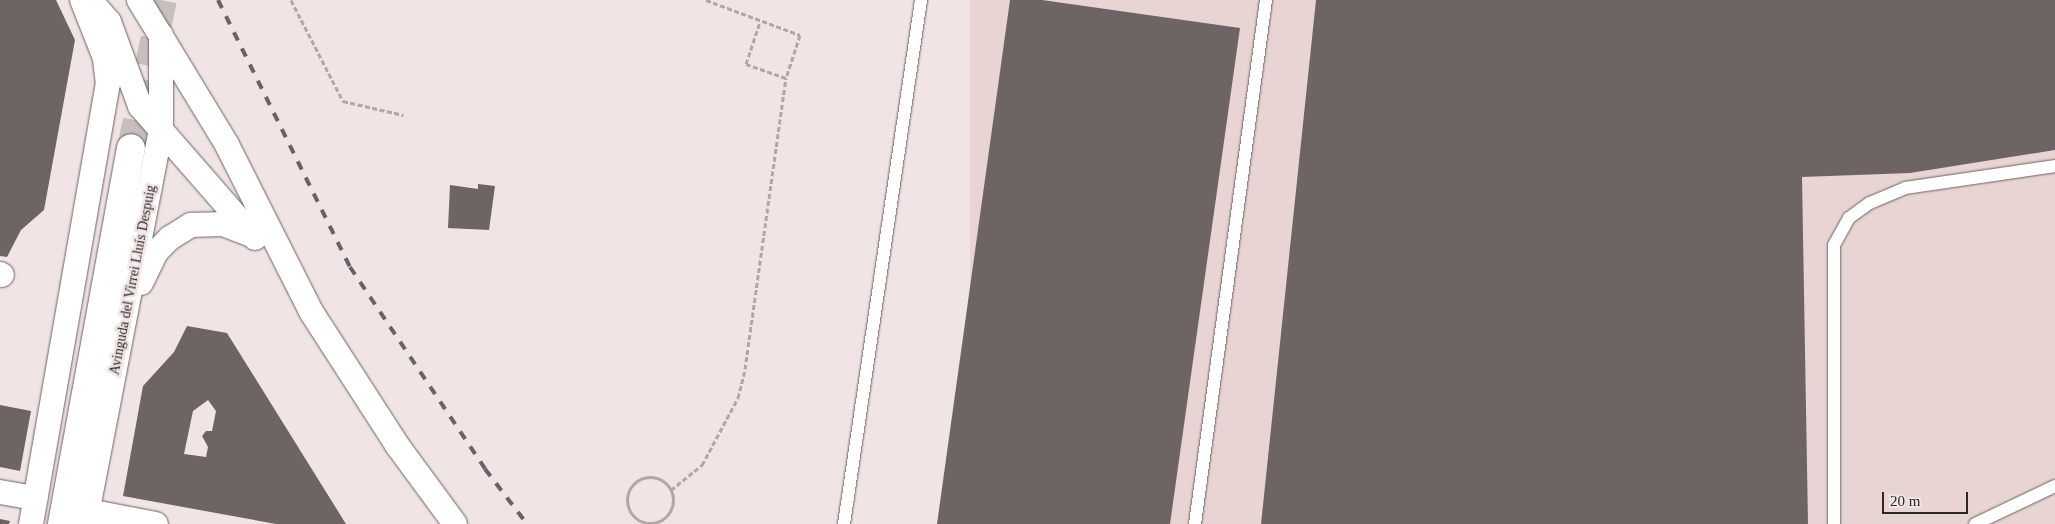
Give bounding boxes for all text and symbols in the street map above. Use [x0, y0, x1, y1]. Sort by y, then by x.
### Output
street label: Avinguda del Virrei Lluís Despuig [106, 184, 160, 376]
scale bar [1885, 482, 1971, 514]
text: 20 m [1890, 493, 1920, 509]

